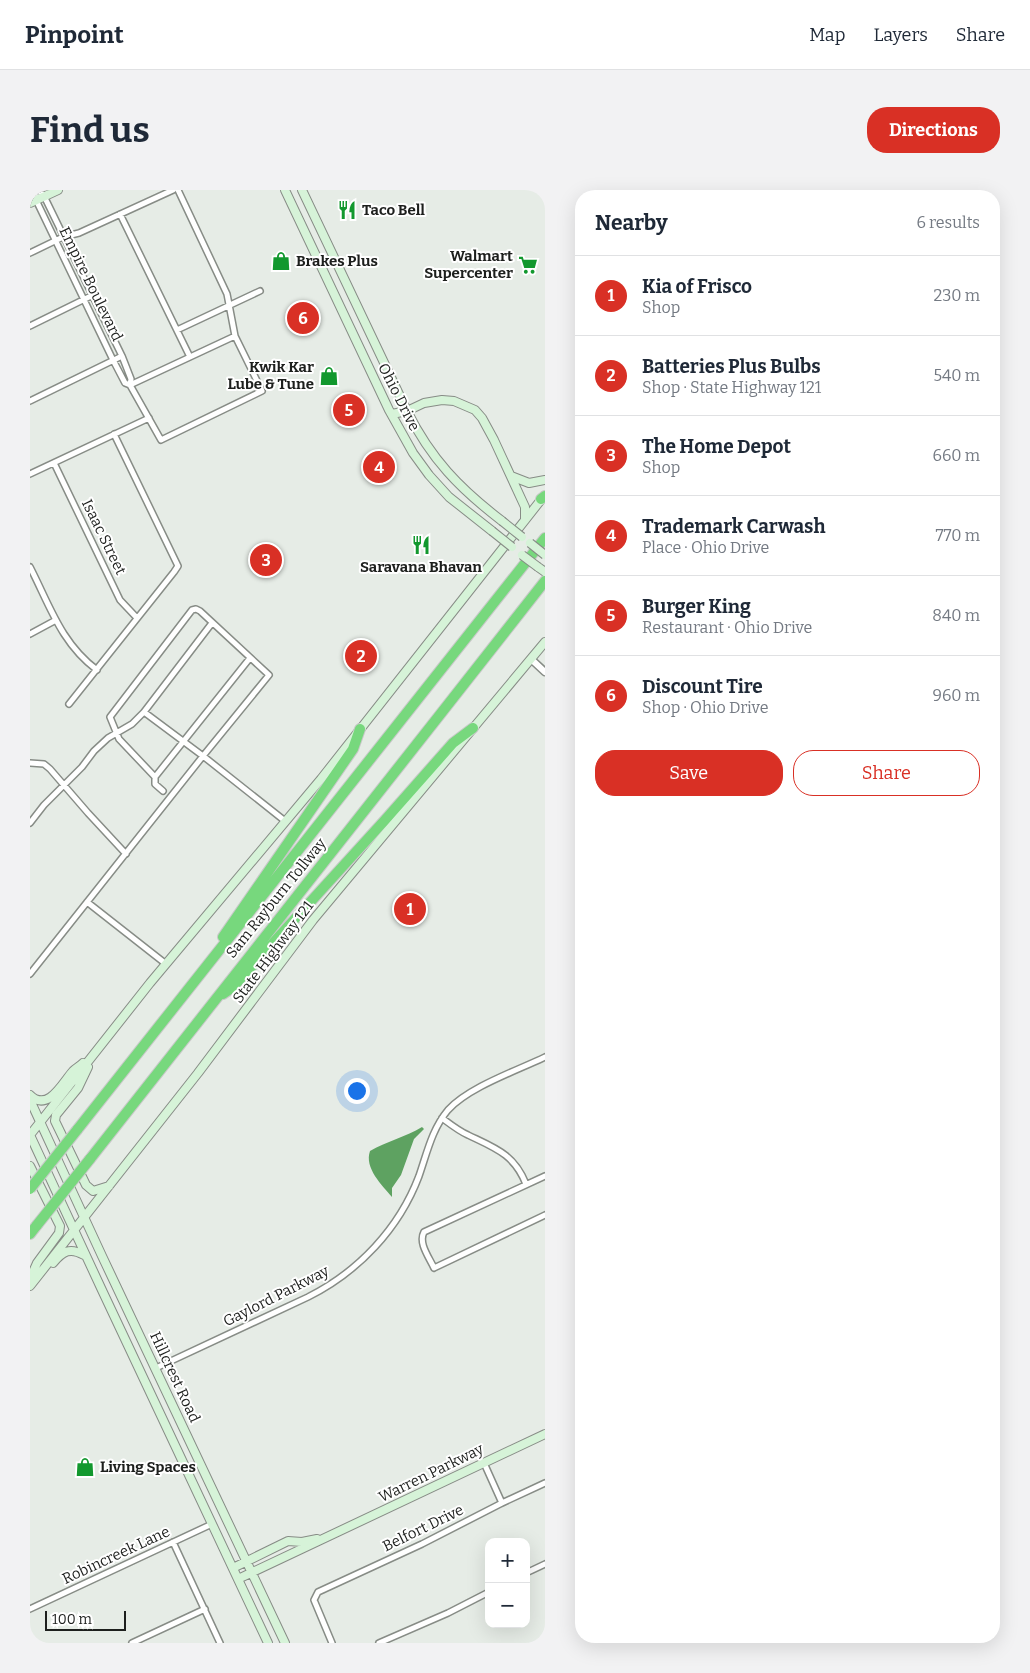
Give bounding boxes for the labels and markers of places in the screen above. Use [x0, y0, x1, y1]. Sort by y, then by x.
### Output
restaurant icon: Taco Bell [336, 199, 358, 221]
place label: Taco Bell [362, 201, 425, 219]
place label: Walmart Supercenter [424, 247, 513, 282]
shop icon: Brakes Plus [270, 250, 292, 272]
place label: Brakes Plus [296, 252, 378, 270]
supermarket icon: Walmart Supercenter [517, 254, 539, 276]
pin: 6 [287, 299, 319, 337]
place label: Kwik Kar Lube & Tune [227, 358, 314, 393]
shop icon: Kwik Kar Lube & Tune [318, 365, 340, 387]
pin: 5 [333, 391, 365, 429]
pin: 4 [363, 448, 395, 486]
restaurant icon: Saravana Bhavan [410, 534, 432, 556]
pin: 3 [250, 541, 282, 579]
place label: Saravana Bhavan [360, 558, 482, 576]
pin: 2 [345, 637, 377, 675]
pin: 1 [394, 890, 426, 928]
shop icon: Living Spaces [74, 1456, 96, 1478]
place label: Living Spaces [100, 1458, 196, 1476]

